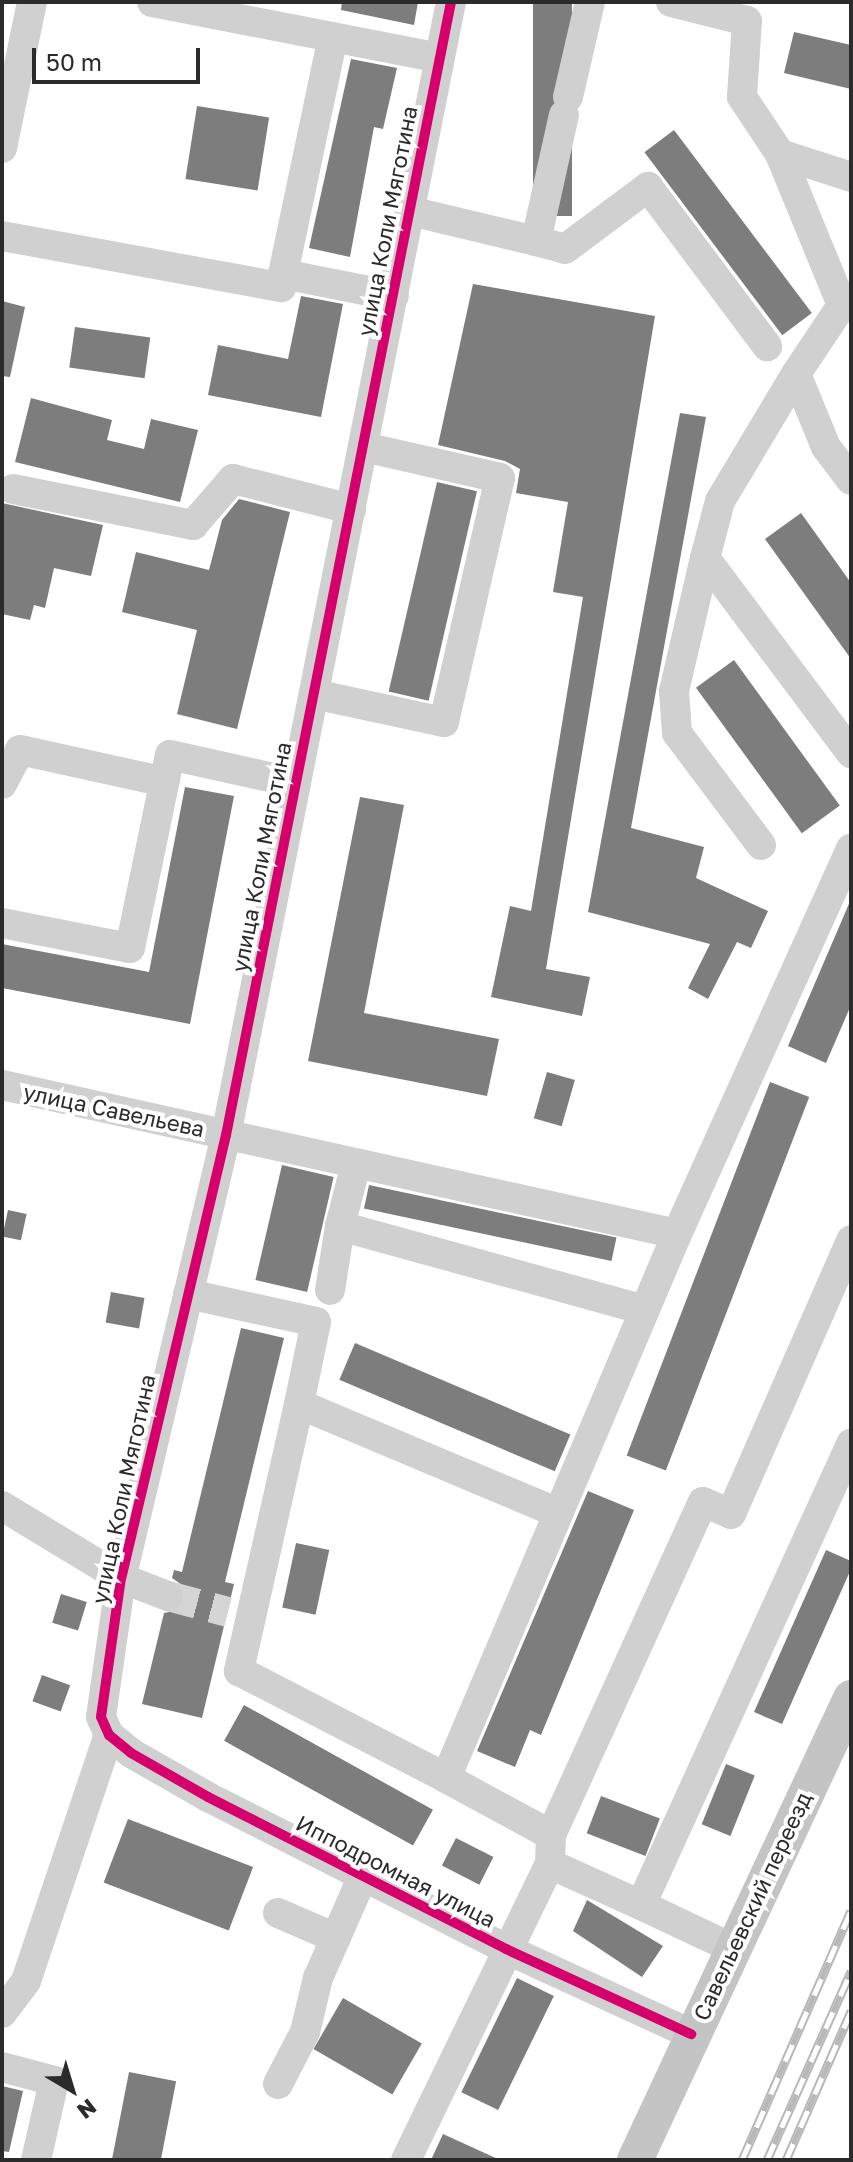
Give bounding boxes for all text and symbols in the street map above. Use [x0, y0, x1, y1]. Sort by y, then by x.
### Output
scale bar [36, 32, 204, 82]
text: 50 m [46, 47, 102, 76]
street label: улица Коли Мяготина [352, 104, 422, 338]
street label: улица Коли Мяготина [226, 740, 296, 974]
street label: улица Савельева [21, 1078, 207, 1142]
street label: улица Коли Мяготина [86, 1372, 160, 1606]
street label: Савельевский переезд [687, 1788, 817, 2024]
street label: Ипподромная улица [292, 1809, 500, 1933]
north arrow [32, 2050, 112, 2130]
text: N [72, 2094, 102, 2125]

